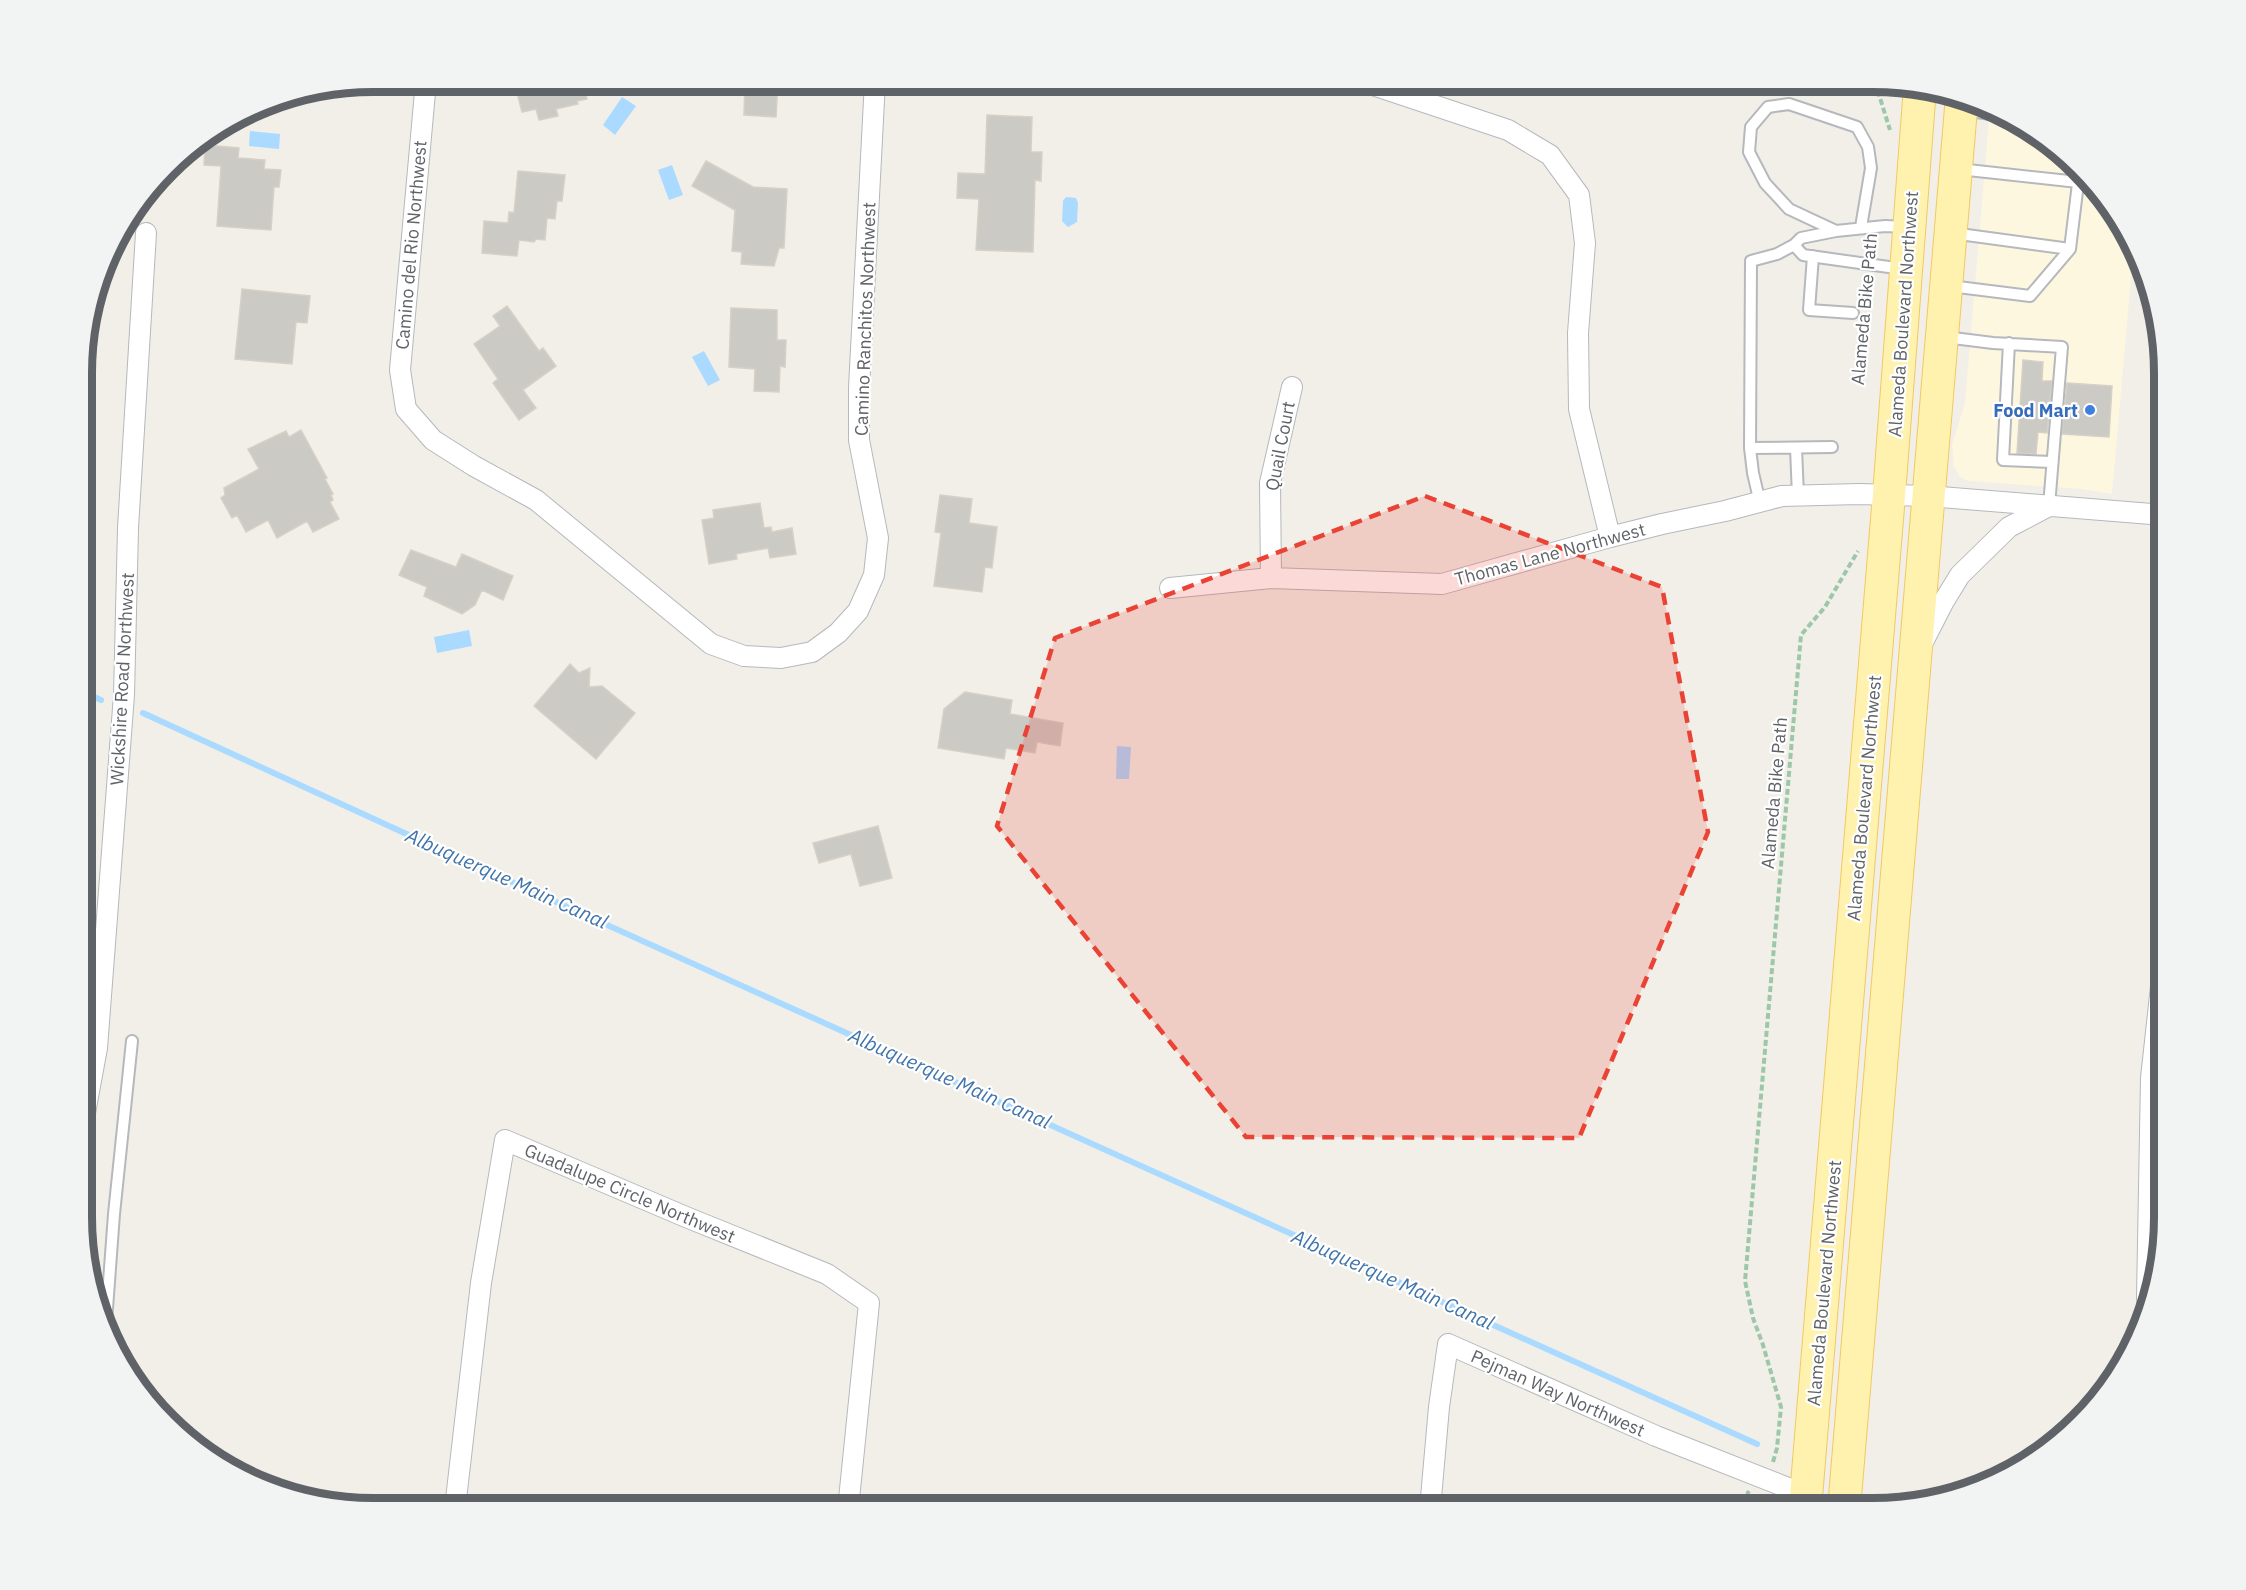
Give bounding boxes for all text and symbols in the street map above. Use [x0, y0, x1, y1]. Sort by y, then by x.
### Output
street label: Camino del Rio Northwest [390, 139, 432, 351]
street label: Alameda Boulevard Northwest [1883, 190, 1923, 438]
street label: Camino Ranchitos Northwest [849, 201, 881, 437]
street label: Alameda Bike Path [1846, 232, 1882, 386]
street label: Quail Court [1260, 399, 1300, 493]
place label: Food Mart [1993, 399, 2078, 422]
marker: Food Mart [2083, 403, 2097, 417]
street label: Thomas Lane Northwest [1452, 517, 1648, 591]
street label: Wickshire Road Northwest [105, 572, 139, 786]
street label: Alameda Boulevard Northwest [1842, 674, 1886, 922]
street label: Alameda Bike Path [1756, 716, 1792, 870]
water label: Albuquerque Main Canal [401, 821, 613, 935]
water label: Albuquerque Main Canal [844, 1021, 1056, 1135]
street label: Guadalupe Circle Northwest [521, 1138, 739, 1248]
street label: Alameda Boulevard Northwest [1802, 1159, 1846, 1407]
water label: Albuquerque Main Canal [1287, 1222, 1499, 1336]
street label: Pejman Way Northwest [1468, 1344, 1648, 1442]

